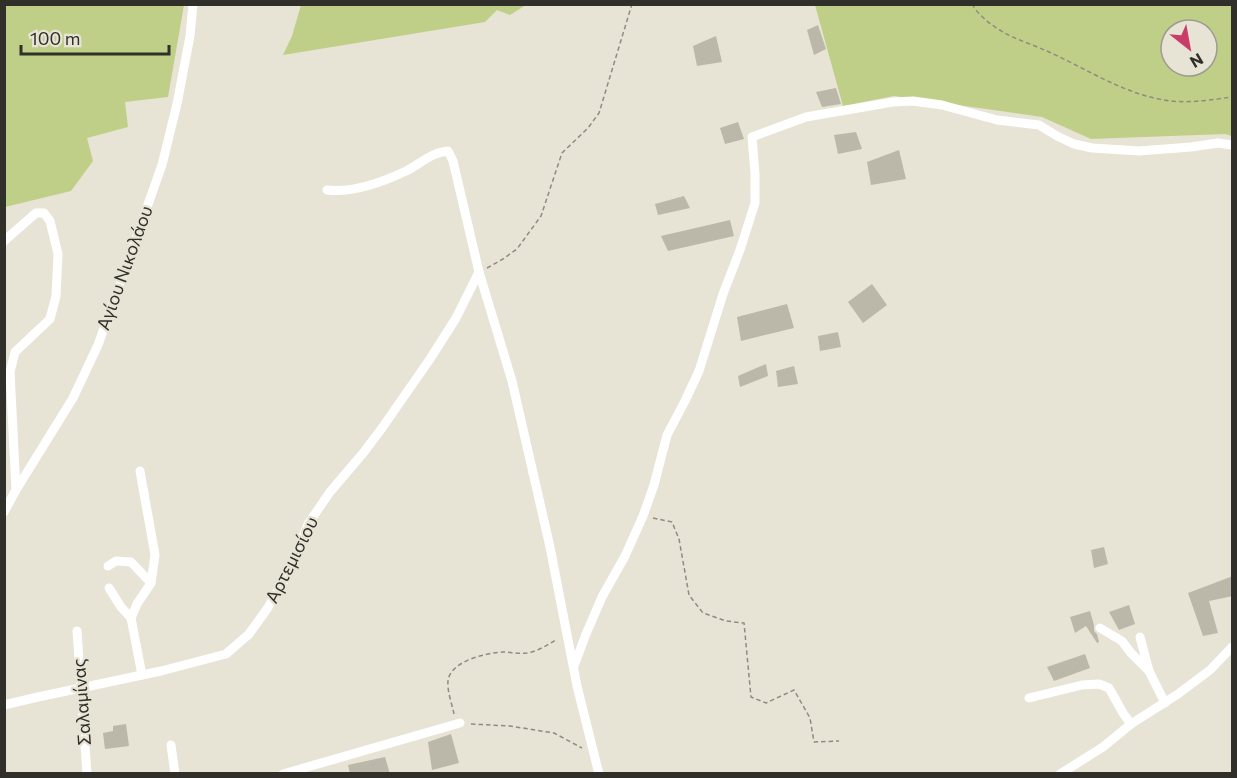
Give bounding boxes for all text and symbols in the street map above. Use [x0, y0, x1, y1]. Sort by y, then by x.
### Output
scale bar [21, 18, 170, 56]
north arrow [1159, 18, 1219, 78]
text: 100 m [30, 27, 80, 49]
text: N [1187, 50, 1207, 73]
street label: Αγίου Νικολάου [91, 202, 157, 333]
street label: Αρτεμισίου [260, 513, 322, 606]
street label: Σαλαμίνας [67, 658, 95, 746]

